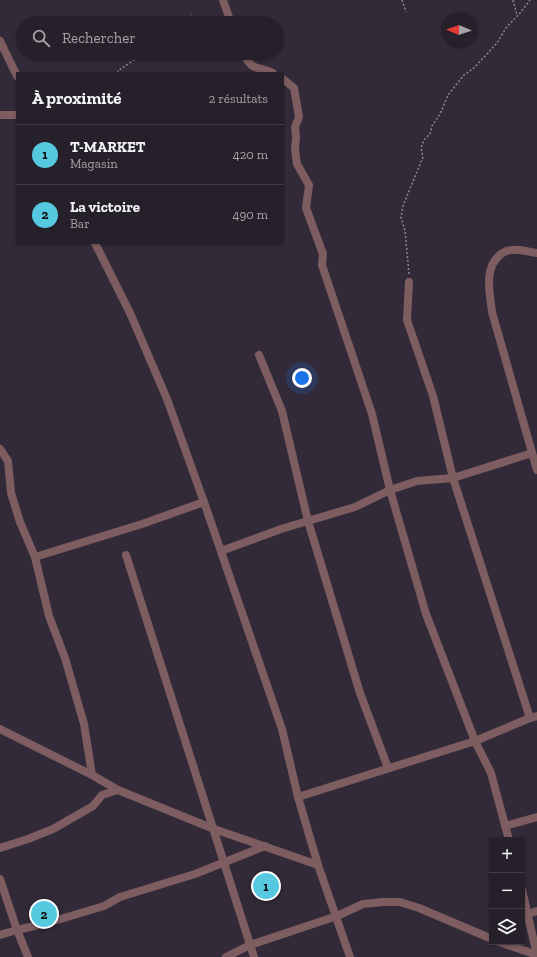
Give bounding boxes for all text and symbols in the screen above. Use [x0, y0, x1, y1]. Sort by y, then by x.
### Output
north arrow [441, 12, 477, 48]
search box [16, 16, 284, 60]
icon: search [30, 27, 52, 49]
text: Rechercher [62, 29, 136, 47]
text: À proximité [32, 88, 121, 108]
text: 2 résultats [209, 91, 268, 106]
text: T-MARKET [70, 138, 146, 156]
text: 1 [42, 147, 48, 162]
text: 420 m [233, 147, 268, 162]
text: Magasin [70, 156, 118, 171]
text: La victoire [70, 198, 140, 216]
text: 2 [42, 207, 48, 222]
text: 490 m [232, 207, 268, 222]
text: Bar [70, 216, 90, 231]
your location [292, 368, 312, 388]
map controls [489, 837, 525, 945]
button: + [489, 837, 525, 873]
pin: 1 [253, 871, 279, 901]
button: − [489, 873, 525, 909]
pin: 2 [31, 899, 57, 929]
button: layers [489, 909, 525, 945]

